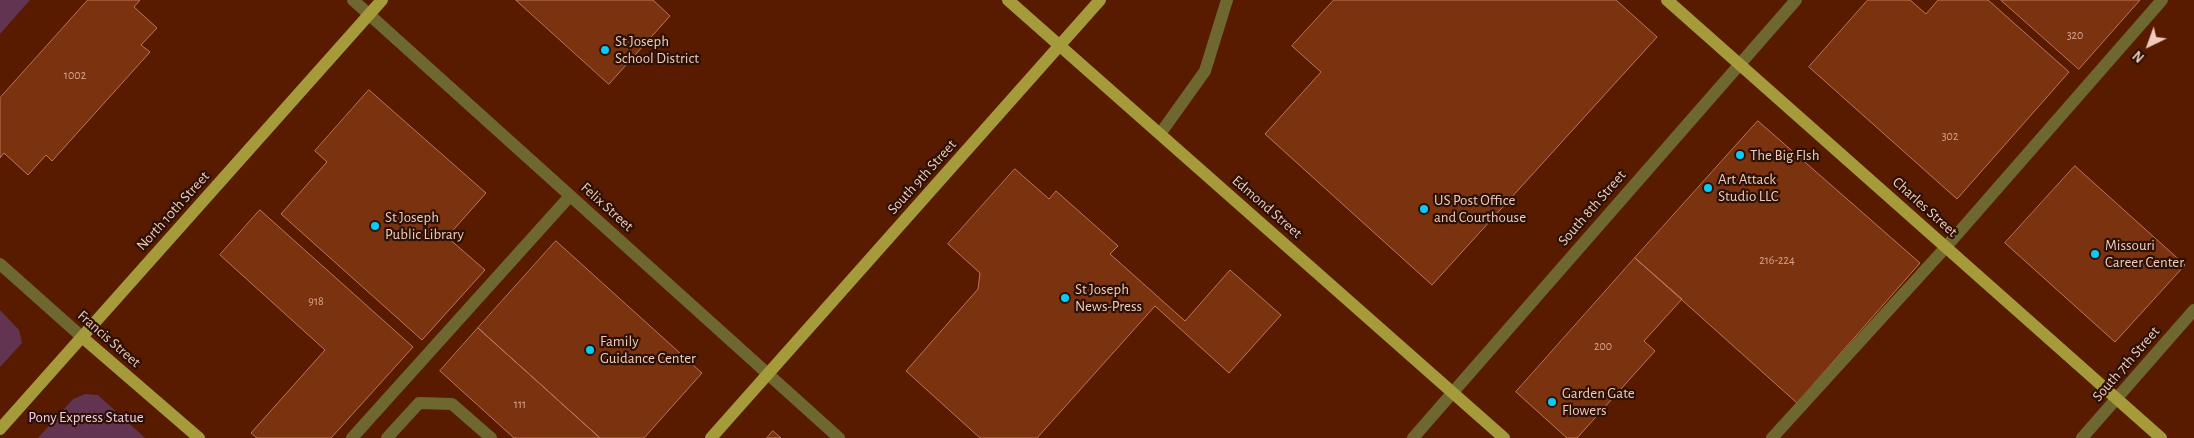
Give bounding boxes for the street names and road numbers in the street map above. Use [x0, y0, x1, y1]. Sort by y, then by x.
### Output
street label: South 9th Street [884, 136, 960, 218]
street label: South 8th Street [1554, 166, 1630, 250]
street label: North 10th Street [133, 168, 213, 254]
street label: Edmond Street [1228, 172, 1306, 242]
street label: Charles Street [1889, 173, 1961, 241]
street label: Felix Street [577, 179, 637, 235]
street label: Francis Street [74, 307, 144, 371]
street label: South 7th Street [2089, 323, 2163, 405]

